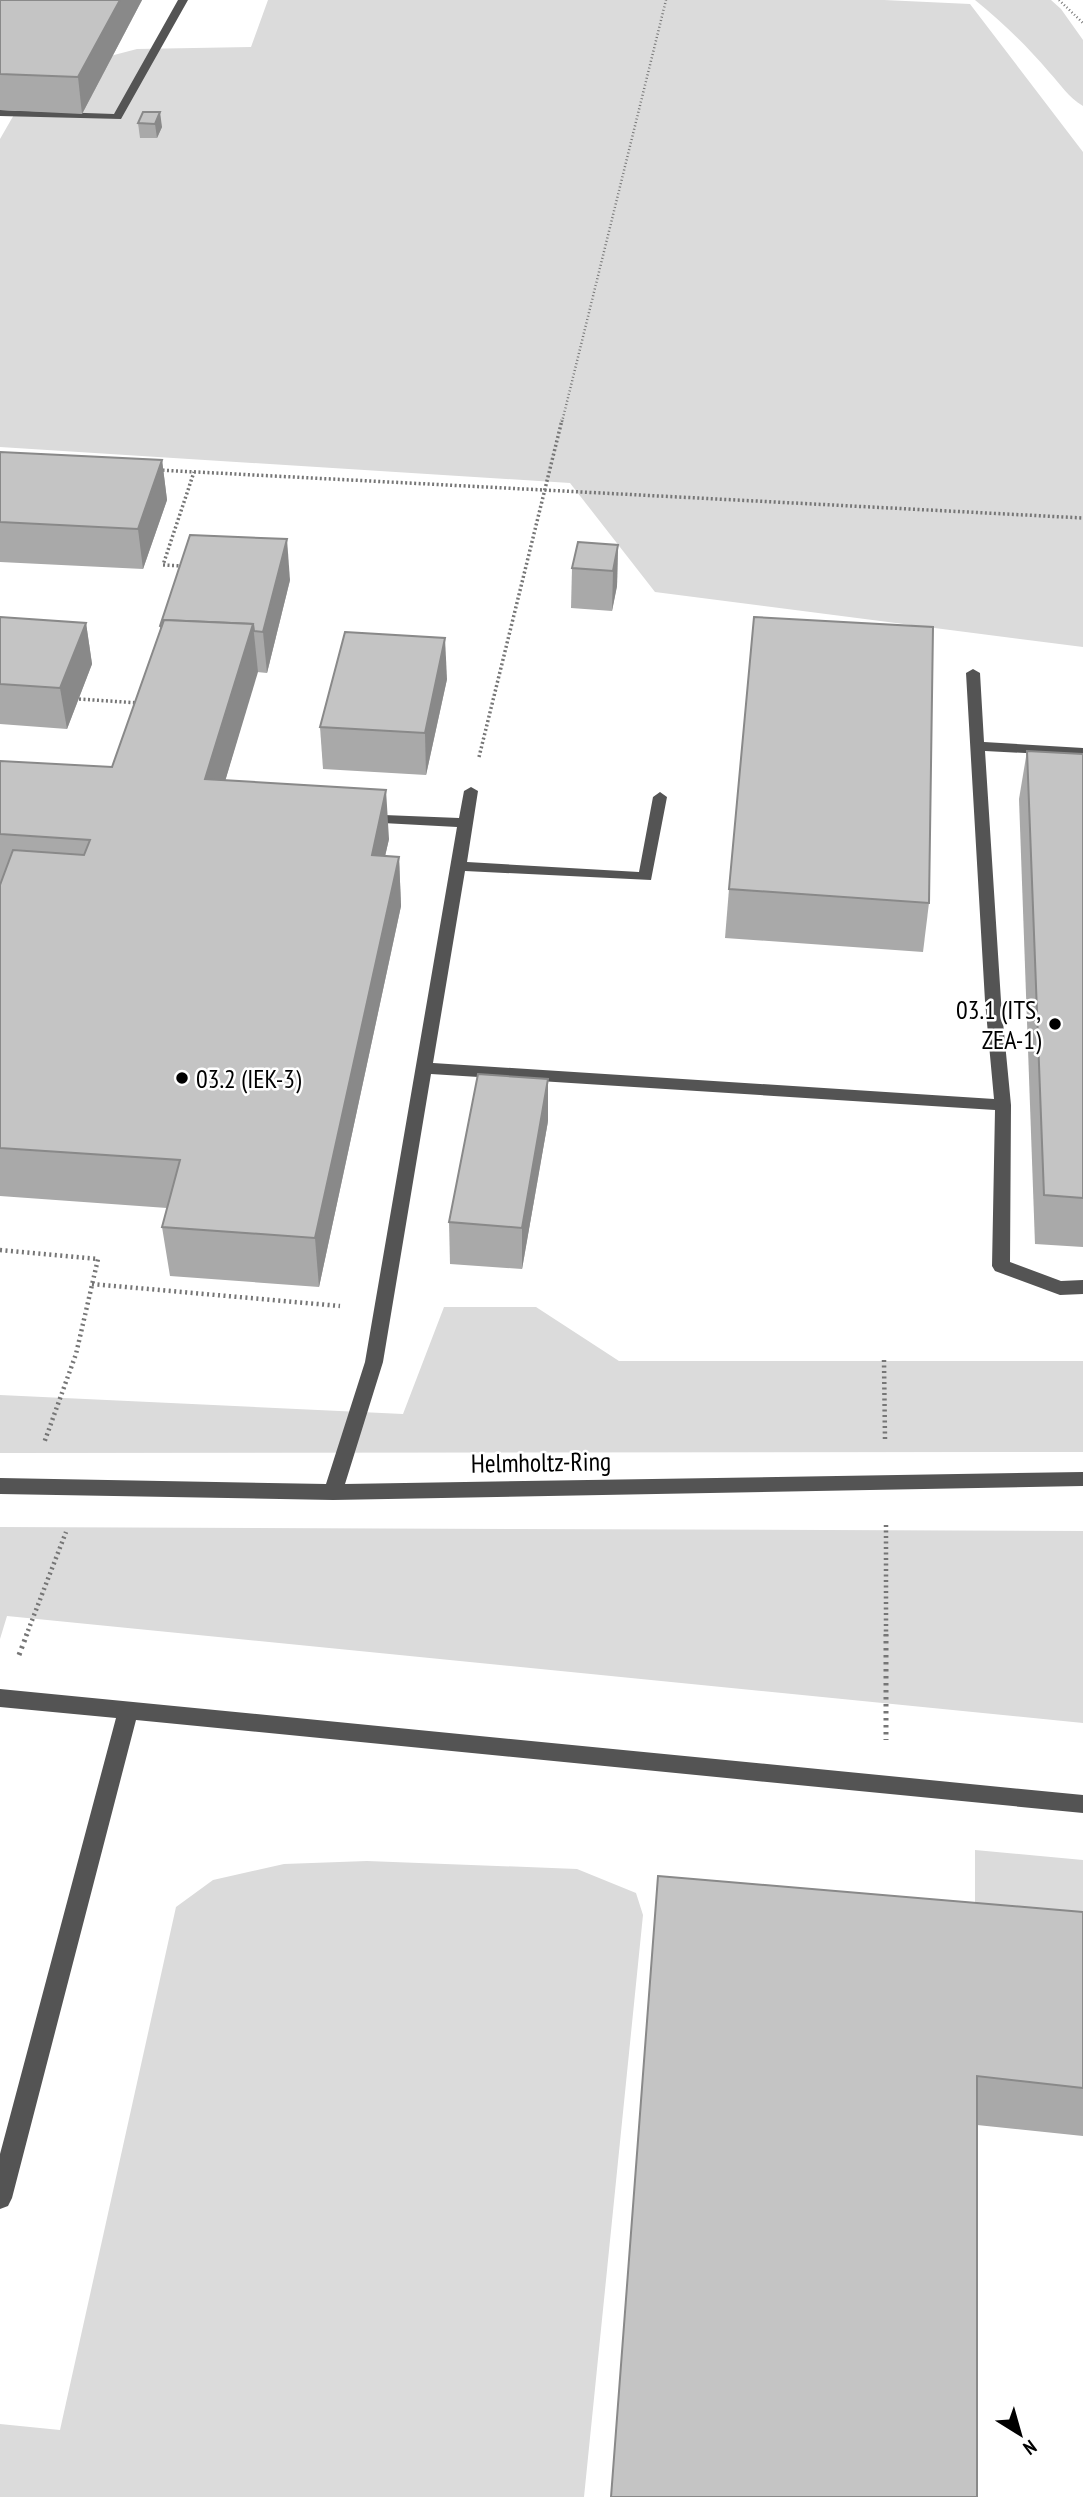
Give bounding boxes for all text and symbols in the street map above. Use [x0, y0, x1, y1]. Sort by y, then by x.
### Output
place label: 03.1 (ITS, ZEA-1) [956, 993, 1041, 1056]
marker: 03.1 (ITS, ZEA-1) [1047, 1016, 1063, 1032]
place label: 03.2 (IEK-3) [196, 1062, 301, 1095]
marker: 03.2 (IEK-3) [174, 1070, 190, 1086]
street label: Helmholtz-Ring [471, 1444, 611, 1480]
north arrow [985, 2399, 1055, 2469]
text: N [1019, 2435, 1042, 2460]

